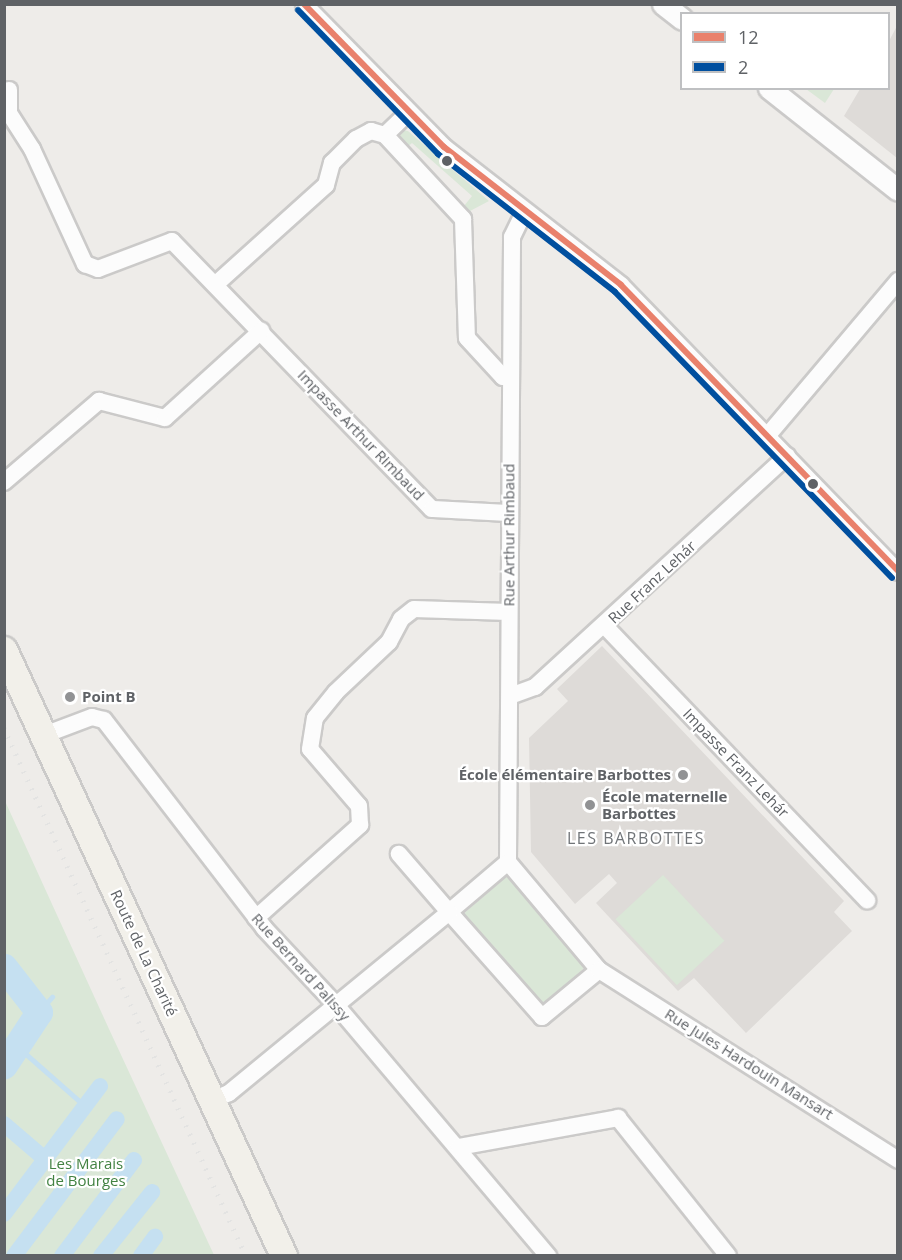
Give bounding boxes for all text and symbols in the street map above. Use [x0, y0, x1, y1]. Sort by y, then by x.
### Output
legend [680, 12, 890, 90]
text: 12 [738, 25, 759, 49]
text: 2 [738, 55, 748, 79]
unlabelled marker [441, 155, 453, 167]
street label: Impasse Arthur Rimbaud [294, 366, 428, 504]
street label: Rue Arthur Rimbaud [500, 464, 518, 606]
unlabelled marker [807, 478, 819, 490]
street label: Rue Franz Lehár [605, 537, 699, 627]
place label: Point B [82, 688, 136, 706]
marker: Point B [63, 690, 77, 704]
street label: Impasse Franz Lehár [679, 705, 793, 821]
place label: École élémentaire Barbottes [459, 766, 671, 784]
marker: École élémentaire Barbottes [676, 768, 690, 782]
place label: École maternelle Barbottes [602, 787, 727, 822]
marker: École maternelle Barbottes [583, 798, 597, 812]
district label: LES BARBOTTES [567, 828, 705, 848]
street label: Route de La Charité [107, 887, 181, 1019]
street label: Rue Bernard Palissy [248, 910, 354, 1024]
street label: Rue Jules Hardouin Mansart [662, 1005, 836, 1123]
park label: Les Marais de Bourges [46, 1154, 126, 1189]

